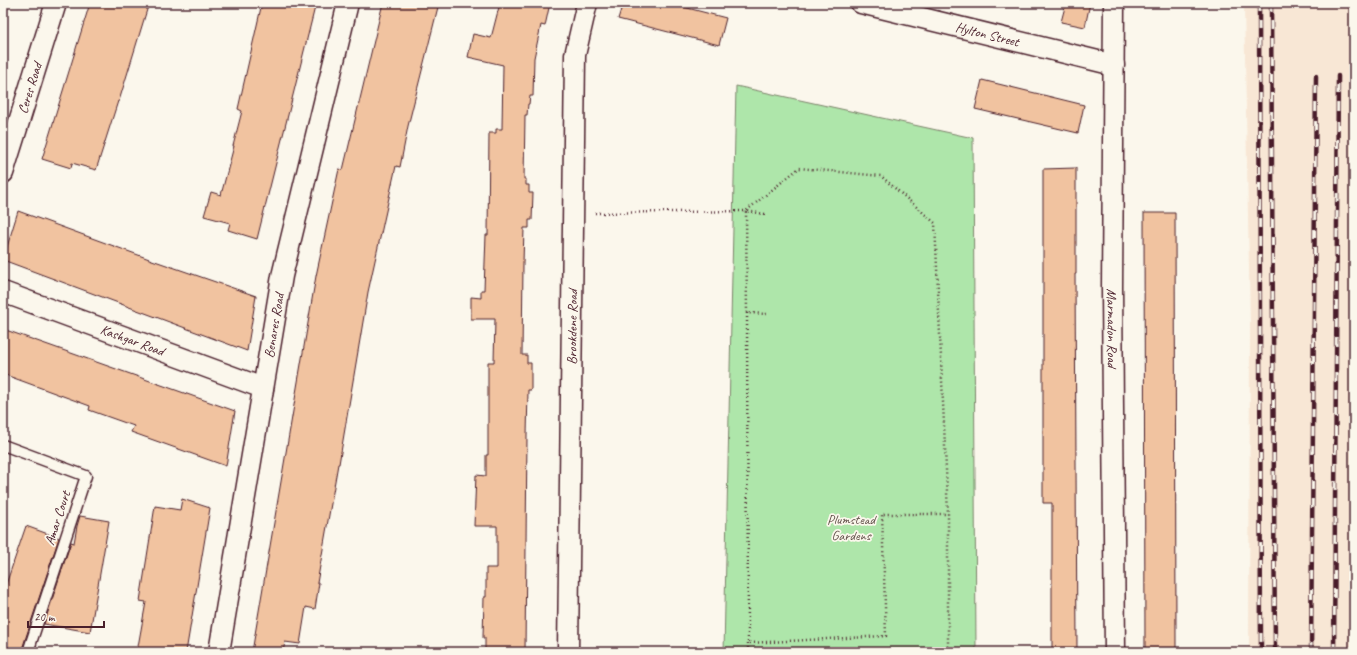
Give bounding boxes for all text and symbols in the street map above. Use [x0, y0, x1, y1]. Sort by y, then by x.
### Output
street label: Hylton Street [954, 18, 1022, 51]
street label: Ceres Road [14, 58, 47, 116]
street label: Brookdene Road [563, 287, 581, 365]
street label: Marmadon Road [1103, 288, 1121, 370]
street label: Benares Road [260, 290, 288, 359]
street label: Kashgar Road [98, 321, 169, 361]
street label: Amar Court [41, 488, 75, 547]
park label: Plumstead Gardens [827, 511, 877, 544]
scale bar [28, 603, 104, 629]
text: 20 m [34, 609, 56, 625]

